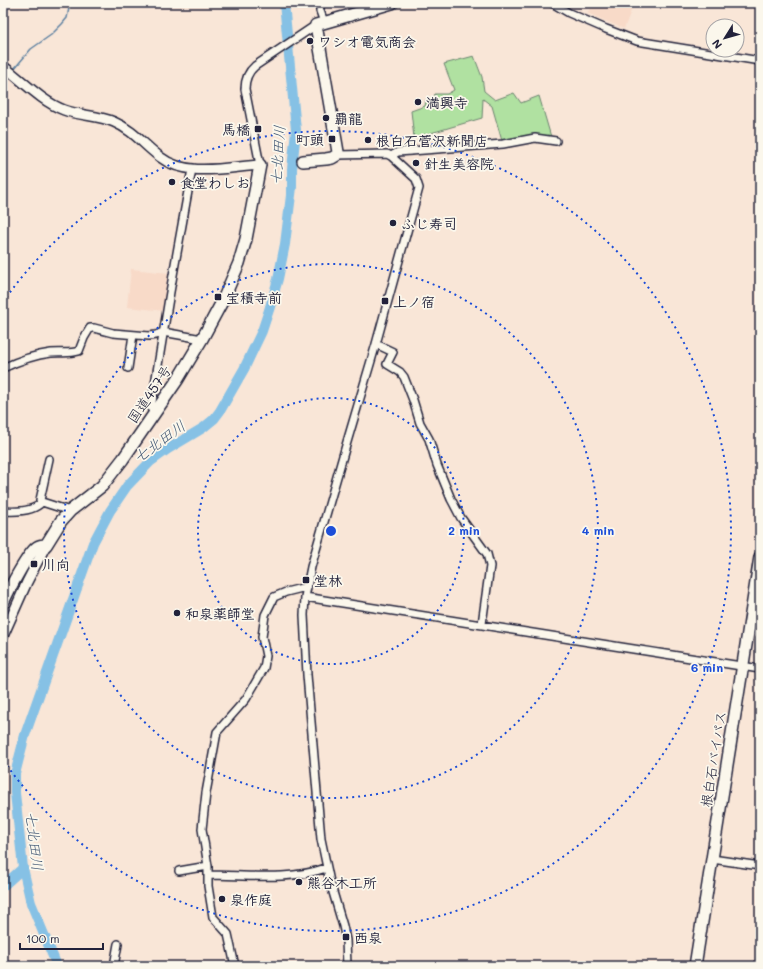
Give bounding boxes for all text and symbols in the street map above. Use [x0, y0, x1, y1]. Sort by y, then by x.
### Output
north arrow [705, 18, 745, 58]
place label: ワシオ電気商会 [318, 32, 416, 51]
marker: ワシオ電気商会 [305, 36, 315, 46]
text: N [708, 36, 725, 52]
place label: 満興寺 [426, 93, 468, 112]
marker: 満興寺 [413, 97, 423, 107]
place label: 覇龍 [334, 109, 362, 128]
marker: 覇龍 [321, 113, 331, 123]
place label: 馬橋 [222, 120, 250, 139]
marker: 馬橋 [253, 124, 263, 134]
water label: 七北田川 [265, 124, 289, 186]
place label: 町頭 [296, 130, 324, 149]
place label: 根白石菅沢新聞店 [376, 131, 488, 150]
marker: 町頭 [327, 134, 337, 144]
marker: 根白石菅沢新聞店 [363, 135, 373, 145]
place label: 針生美容院 [424, 154, 494, 173]
marker: 針生美容院 [411, 158, 421, 168]
place label: 食堂わしお [180, 173, 250, 192]
marker: 食堂わしお [167, 177, 177, 187]
place label: ふじ寿司 [401, 214, 457, 233]
marker: ふじ寿司 [388, 218, 398, 228]
place label: 宝積寺前 [226, 288, 282, 307]
marker: 宝積寺前 [213, 292, 223, 302]
place label: 上ノ宿 [393, 292, 435, 311]
marker: 上ノ宿 [380, 296, 390, 306]
street label: 国道457号 [123, 361, 175, 427]
water label: 七北田川 [129, 415, 189, 467]
text: 2 min [448, 522, 480, 538]
text: 4 min [582, 522, 614, 538]
centre of rings [324, 524, 338, 538]
place label: 川向 [42, 555, 70, 574]
marker: 川向 [29, 559, 39, 569]
place label: 堂林 [314, 571, 343, 590]
marker: 堂林 [301, 575, 311, 585]
place label: 和泉薬師堂 [185, 604, 255, 623]
marker: 和泉薬師堂 [172, 608, 182, 618]
text: 6 min [691, 659, 723, 675]
street label: 根白石バイパス [696, 709, 730, 809]
water label: 七北田川 [21, 810, 49, 872]
place label: 熊谷木工所 [307, 873, 377, 892]
marker: 熊谷木工所 [294, 877, 304, 887]
place label: 泉作庭 [230, 890, 272, 909]
marker: 泉作庭 [217, 894, 227, 904]
scale bar [20, 925, 103, 951]
place label: 西泉 [354, 928, 382, 947]
text: 100 m [26, 930, 60, 946]
marker: 西泉 [341, 932, 351, 942]

